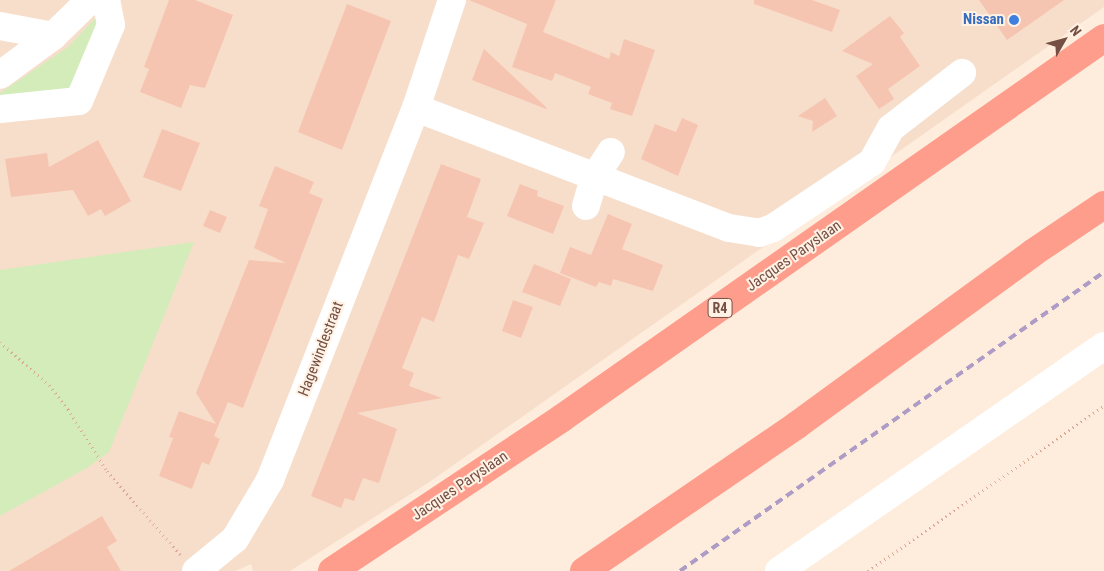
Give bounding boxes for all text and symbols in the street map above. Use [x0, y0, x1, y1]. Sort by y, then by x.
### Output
place label: Nissan [963, 11, 1004, 29]
marker: Nissan [1008, 14, 1020, 26]
north arrow [1039, 15, 1089, 65]
text: N [1067, 22, 1085, 39]
street label: Jacques Paryslaan [743, 217, 845, 295]
road number: R4 [708, 296, 732, 320]
street label: Hagewindestraat [295, 299, 347, 399]
street label: Jacques Paryslaan [409, 447, 511, 525]

